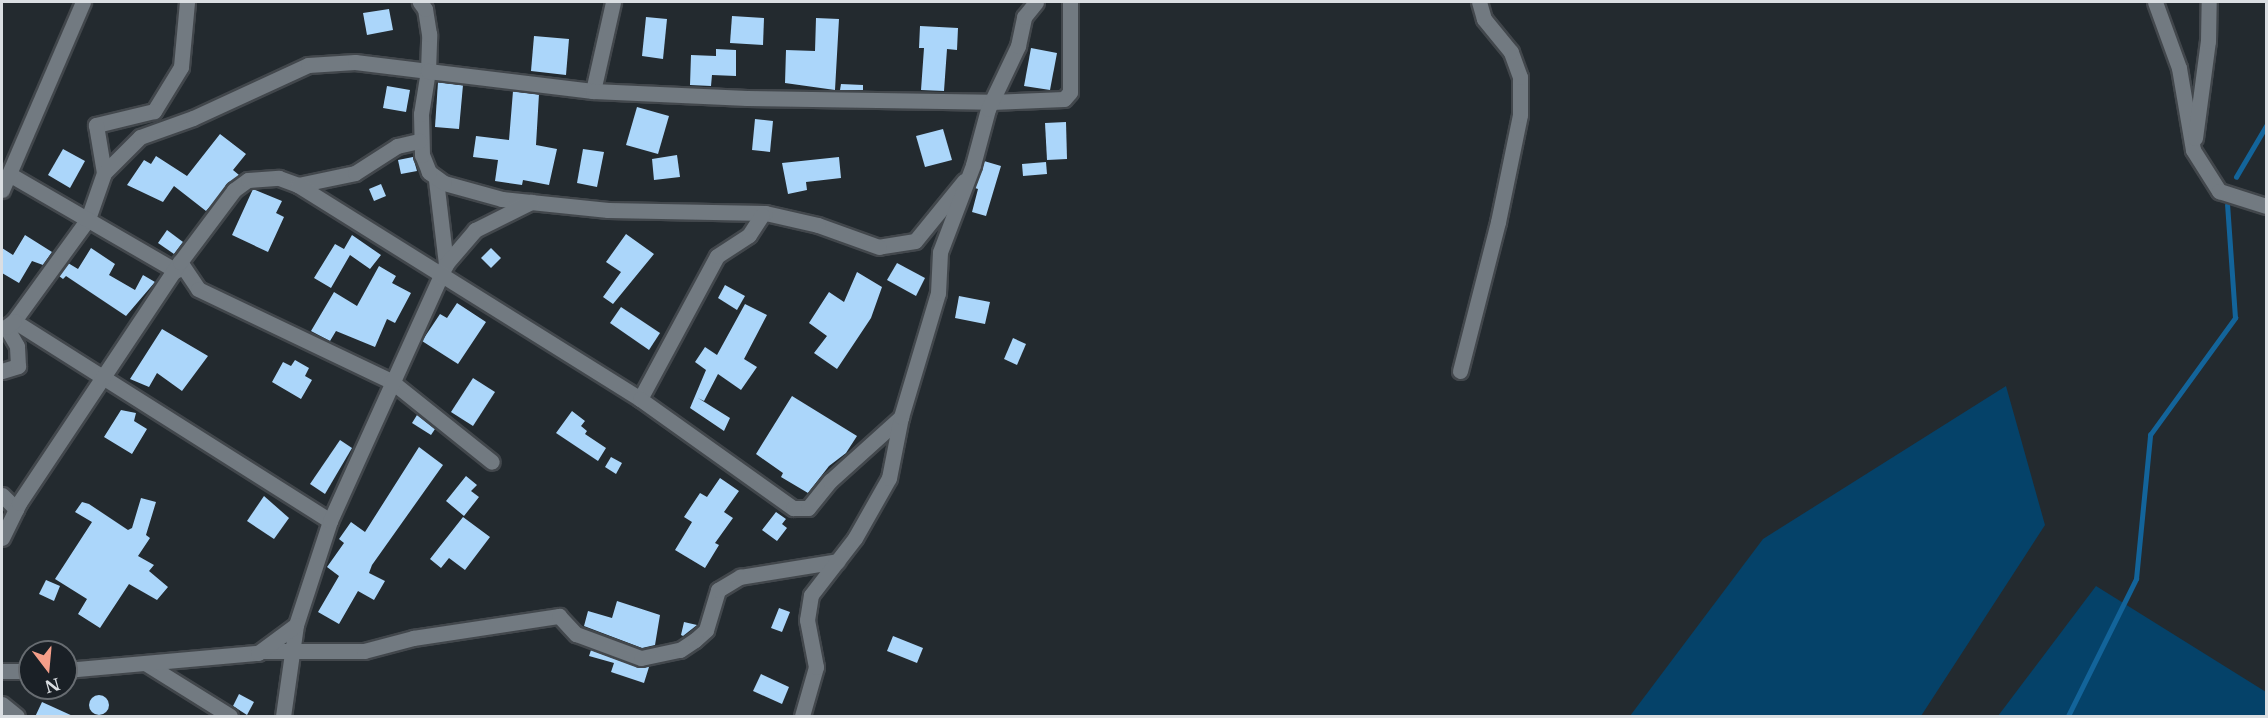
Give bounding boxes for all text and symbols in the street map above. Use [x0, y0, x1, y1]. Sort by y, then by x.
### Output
north arrow [18, 640, 78, 700]
text: N [42, 674, 62, 697]

